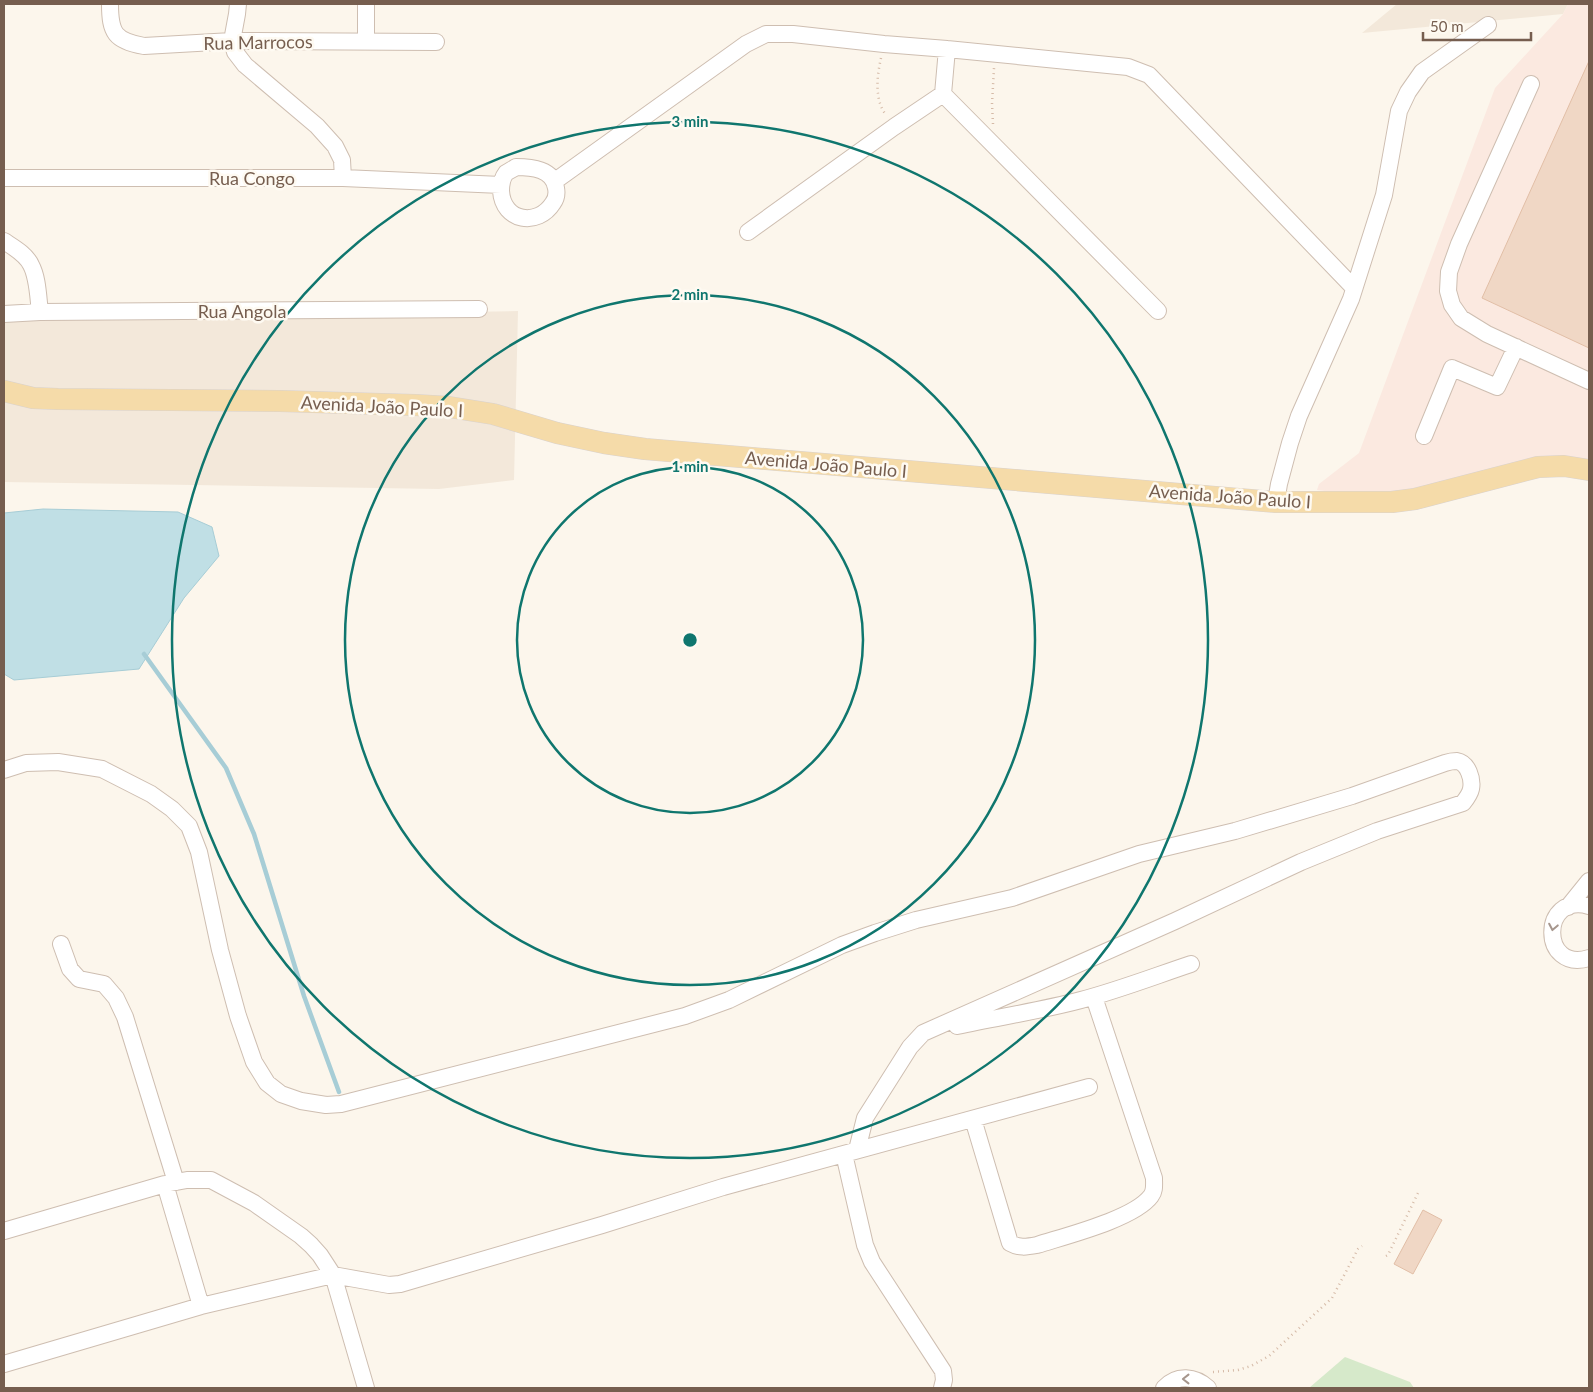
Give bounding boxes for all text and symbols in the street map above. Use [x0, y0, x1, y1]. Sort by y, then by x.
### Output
scale bar [1423, 10, 1530, 42]
text: 50 m [1430, 17, 1464, 35]
street label: Rua Marrocos [203, 30, 313, 54]
text: 3 min [671, 112, 709, 130]
street label: Rua Congo [209, 167, 295, 189]
text: 2 min [671, 285, 709, 303]
street label: Rua Angola [198, 300, 286, 322]
street label: Avenida João Paulo I [300, 391, 464, 421]
street label: Avenida João Paulo I [744, 446, 908, 482]
text: 1 min [671, 457, 709, 475]
street label: Avenida João Paulo I [1148, 479, 1312, 513]
centre of rings [681, 631, 699, 649]
one-way arrow [1549, 923, 1559, 932]
one-way arrow [1182, 1374, 1190, 1384]

